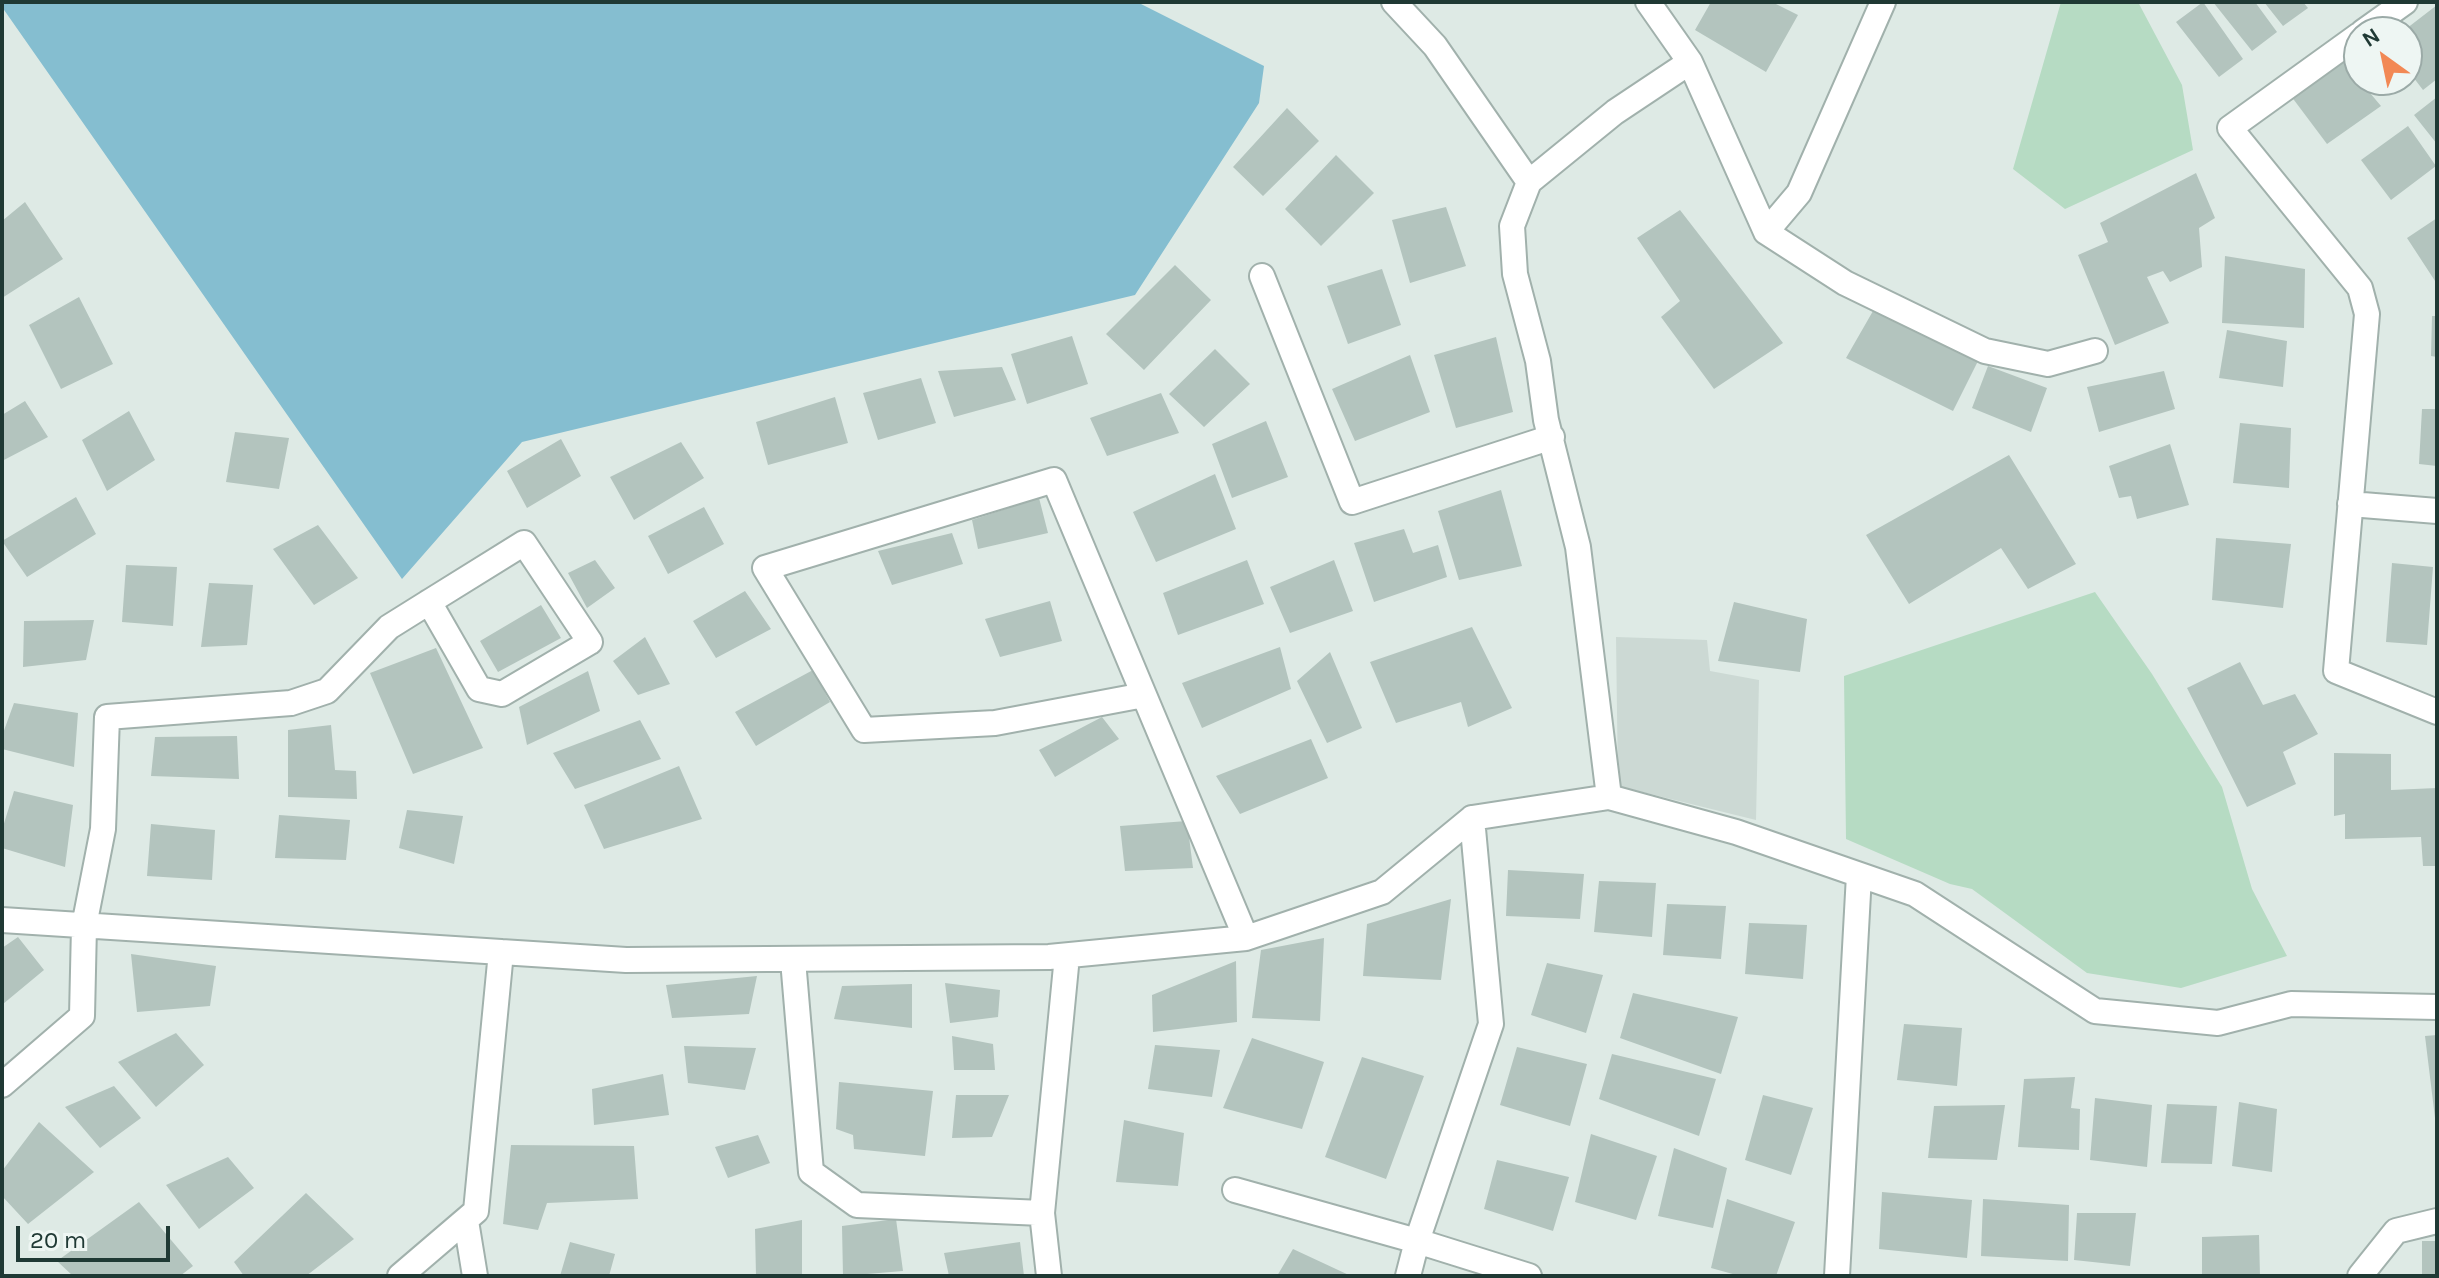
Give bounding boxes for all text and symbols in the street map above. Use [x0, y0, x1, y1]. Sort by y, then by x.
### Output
north arrow [2343, 16, 2423, 96]
text: N [2357, 22, 2385, 53]
scale bar [20, 1210, 174, 1260]
text: 20 m [30, 1226, 86, 1254]

